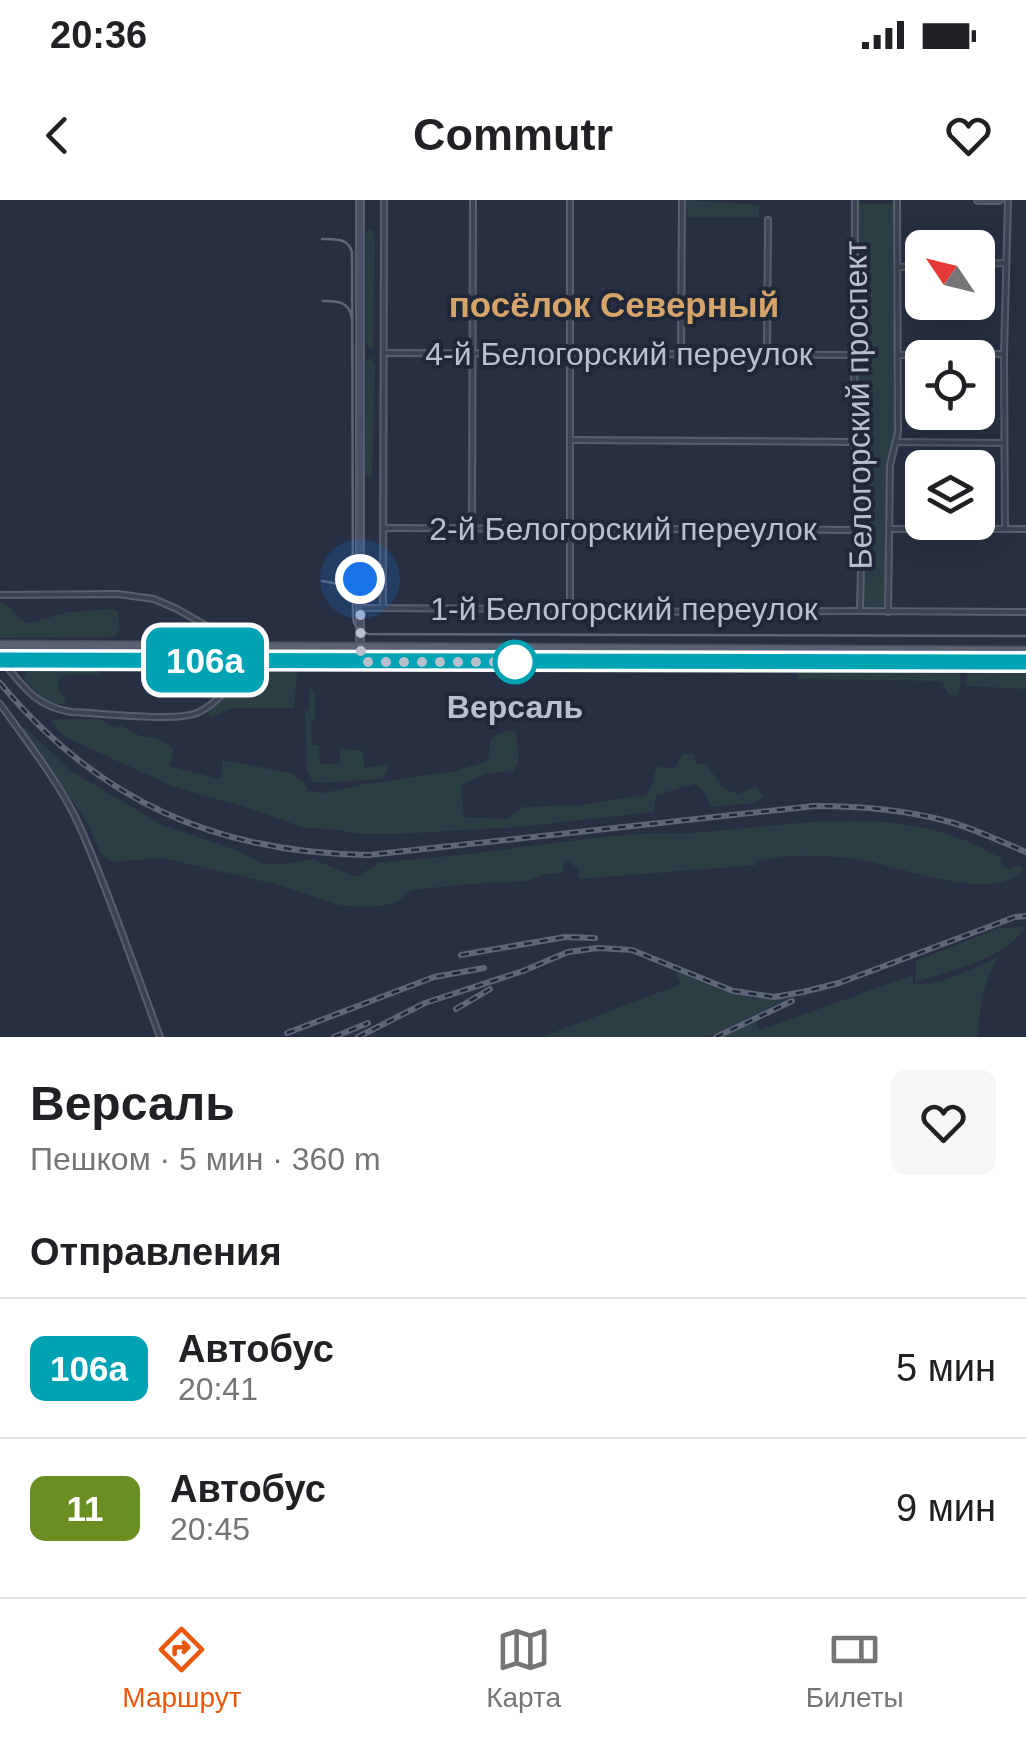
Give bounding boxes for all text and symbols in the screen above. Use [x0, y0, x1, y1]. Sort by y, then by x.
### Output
text: 20:36 [50, 14, 147, 56]
icon: back [30, 108, 85, 163]
icon: heart [941, 108, 996, 163]
text: Commutr [413, 109, 613, 160]
north arrow [905, 230, 995, 320]
map controls [905, 230, 995, 540]
street label: Белогорский проспект [837, 240, 879, 570]
district label: посёлок Северный [449, 285, 779, 324]
street label: 4-й Белогорский переулок [425, 336, 814, 372]
button: locate [905, 340, 995, 430]
button: layers [905, 450, 995, 540]
street label: 2-й Белогорский переулок [429, 511, 818, 547]
your location [335, 554, 385, 604]
street label: 1-й Белогорский переулок [430, 591, 819, 627]
line badge: 106а [135, 628, 275, 692]
text: 106а [166, 641, 244, 680]
marker: Версаль [494, 641, 536, 683]
place label: Версаль [447, 689, 583, 725]
button: heart [891, 1070, 996, 1175]
text: Версаль [30, 1077, 235, 1130]
text: Пешком · 5 мин · 360 m [30, 1141, 381, 1177]
text: Отправления [30, 1231, 282, 1273]
text: Автобус [178, 1328, 334, 1370]
text: 5 мин [896, 1347, 996, 1389]
text: 106а [50, 1349, 128, 1388]
text: 20:41 [178, 1371, 258, 1407]
text: Автобус [170, 1468, 326, 1510]
text: 9 мин [896, 1487, 996, 1529]
text: 11 [67, 1489, 104, 1528]
text: 20:45 [170, 1511, 250, 1547]
tab: Маршрут [122, 1622, 242, 1714]
tab: Карта [486, 1622, 561, 1714]
tab: Билеты [806, 1622, 904, 1714]

